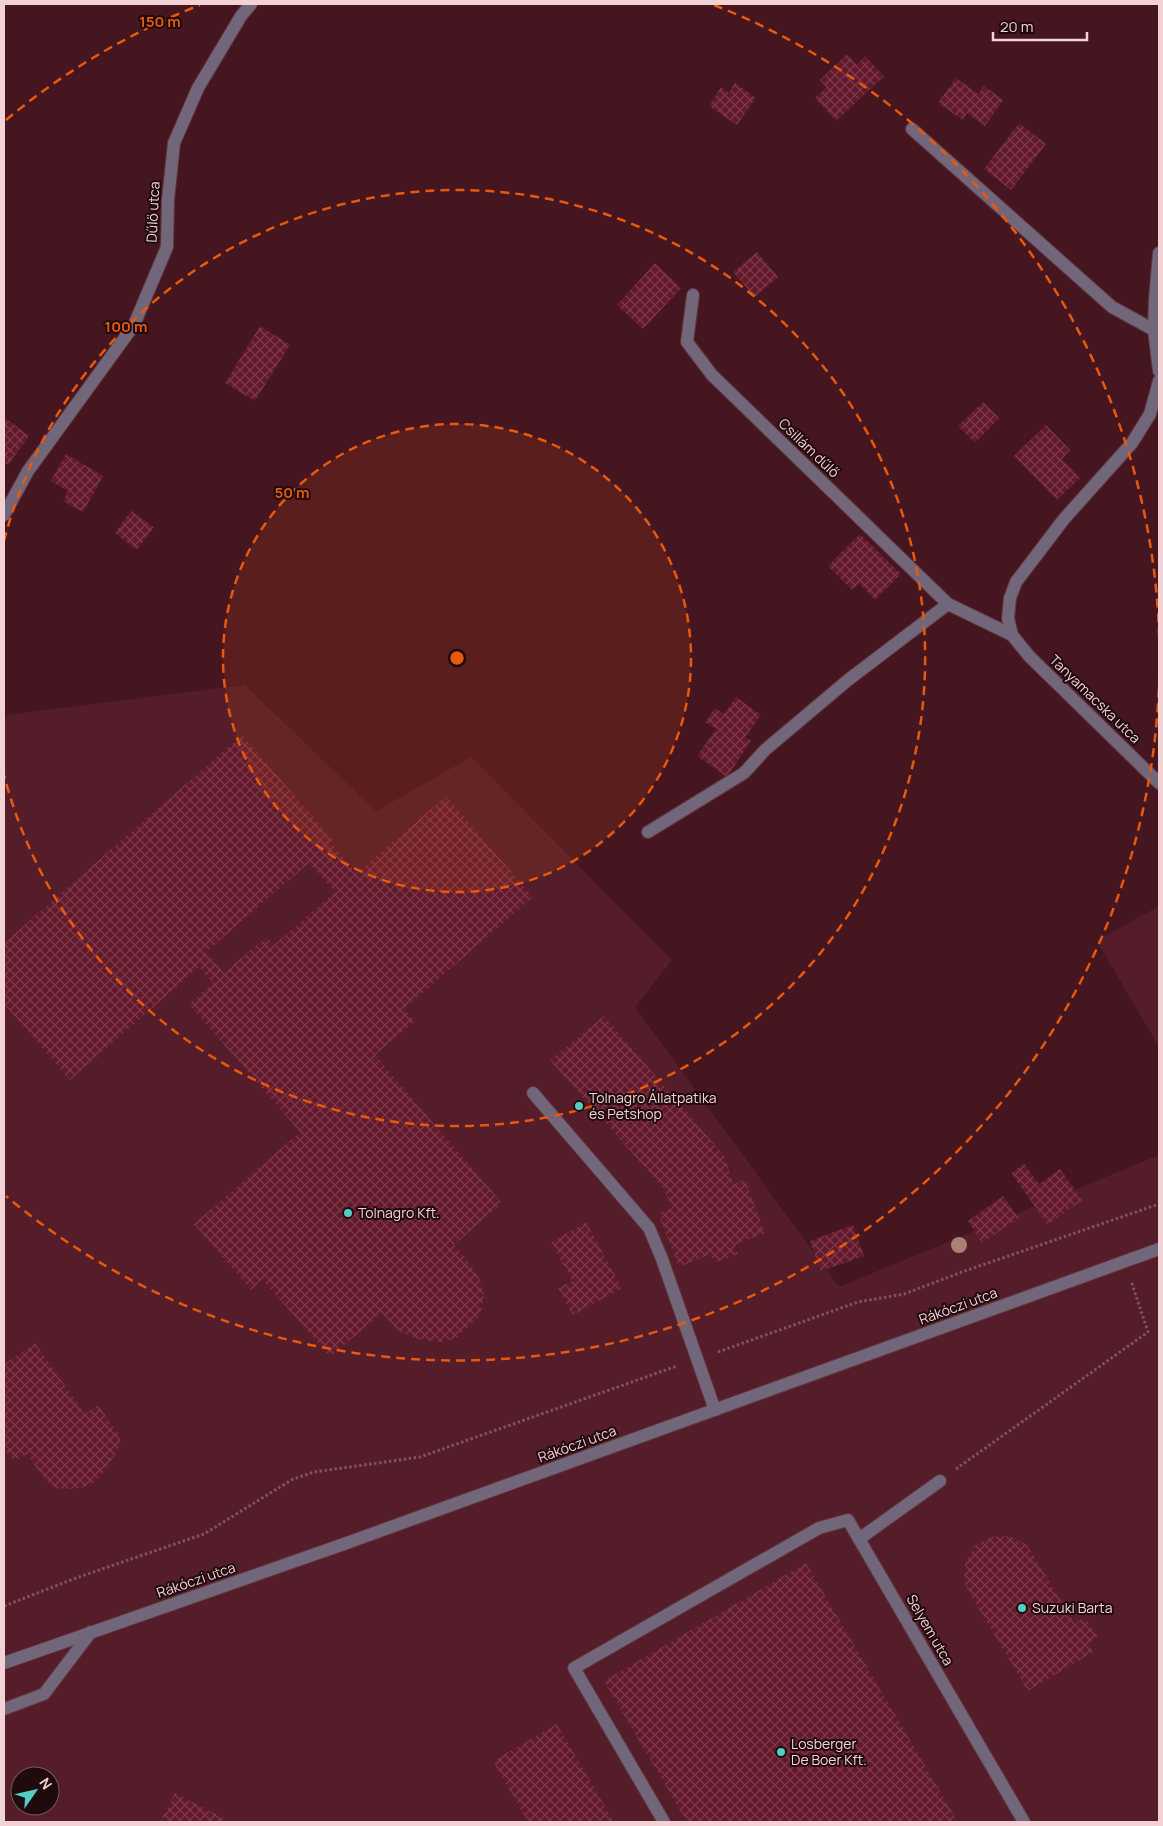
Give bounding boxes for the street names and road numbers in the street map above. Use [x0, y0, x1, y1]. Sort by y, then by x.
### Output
street label: Dűlő utca [141, 181, 164, 243]
street label: Csillám dűlő [775, 414, 844, 481]
street label: Tanyamacska utca [1046, 650, 1145, 747]
street label: Rákóczi utca [916, 1283, 1000, 1328]
street label: Rákóczi utca [535, 1421, 619, 1466]
street label: Rákóczi utca [154, 1557, 238, 1602]
street label: Selyem utca [902, 1591, 958, 1669]

